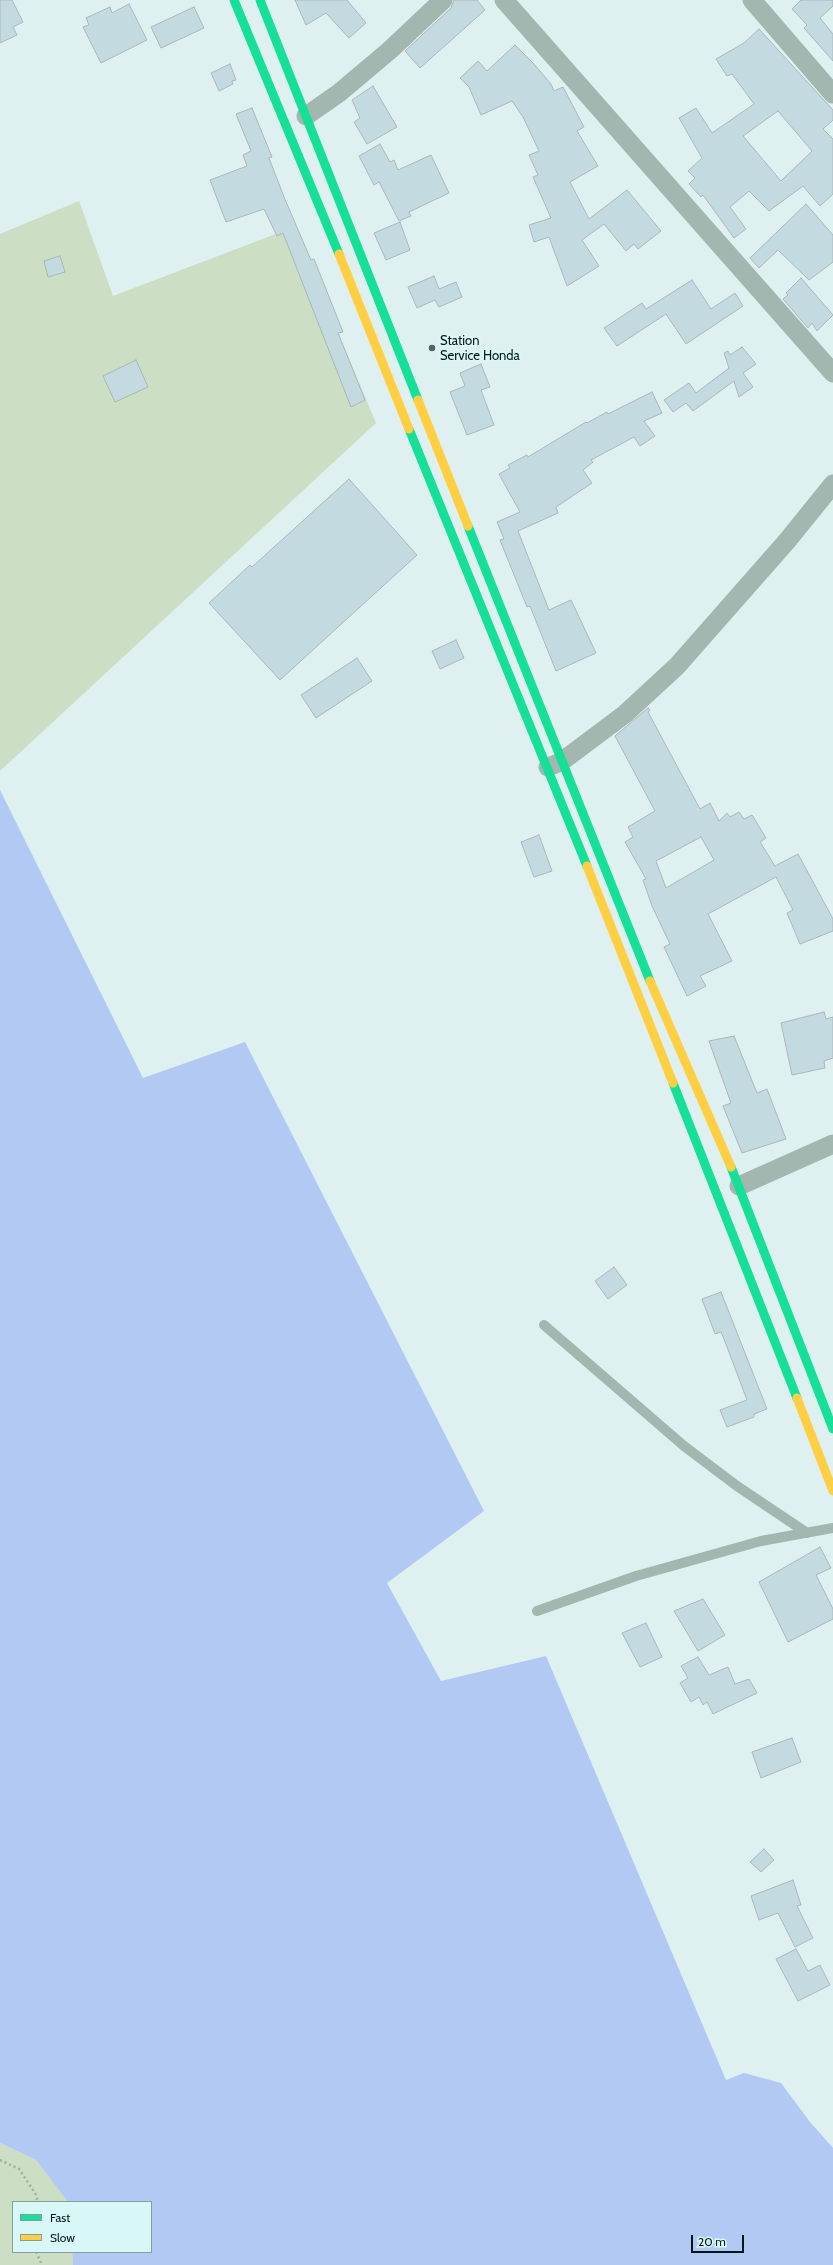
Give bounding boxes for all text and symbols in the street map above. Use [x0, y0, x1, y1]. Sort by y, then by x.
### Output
place label: Station Service Honda [440, 333, 520, 364]
marker: Station Service Honda [427, 343, 437, 353]
legend [12, 2201, 152, 2253]
text: Fast [50, 2210, 70, 2225]
scale bar [693, 2227, 746, 2253]
text: Slow [50, 2230, 75, 2245]
text: 20 m [698, 2234, 726, 2249]

